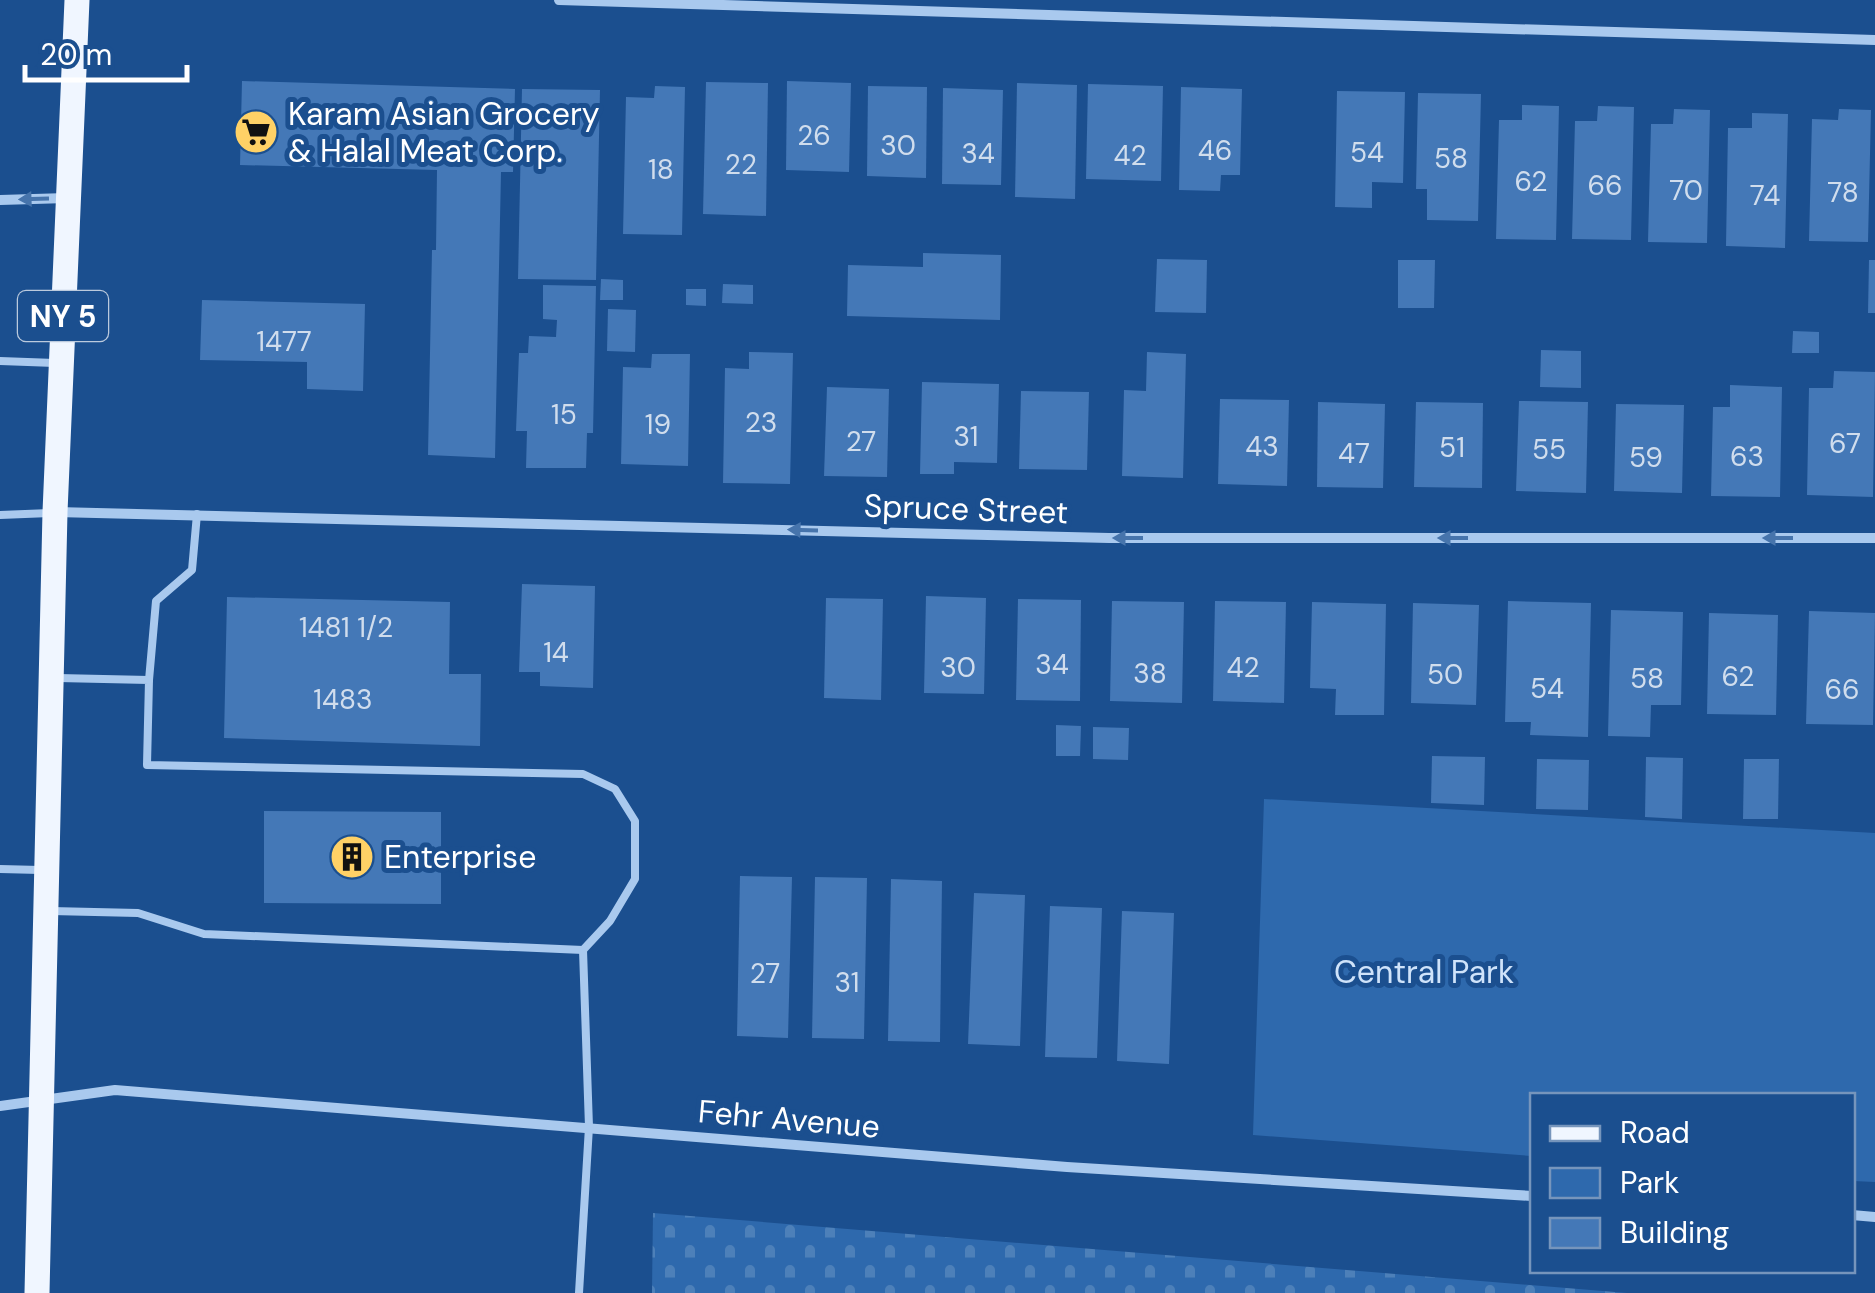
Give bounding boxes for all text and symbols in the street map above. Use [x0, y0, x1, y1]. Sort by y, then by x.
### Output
scale bar [25, 20, 188, 82]
text: 20 m [40, 35, 112, 74]
place label: Karam Asian Grocery & Halal Meat Corp. [288, 93, 600, 172]
supermarket icon: Karam Asian Grocery & Halal Meat Corp. [233, 109, 279, 155]
house number: 26 [797, 117, 831, 154]
house number: 30 [880, 127, 916, 164]
house number: 46 [1198, 132, 1232, 169]
house number: 54 [1350, 134, 1384, 171]
house number: 34 [961, 135, 995, 172]
house number: 42 [1113, 137, 1147, 174]
house number: 58 [1434, 140, 1468, 177]
house number: 22 [725, 146, 757, 183]
house number: 18 [648, 151, 674, 188]
house number: 62 [1515, 163, 1547, 200]
house number: 66 [1587, 167, 1623, 204]
house number: 70 [1669, 172, 1703, 209]
house number: 78 [1827, 174, 1859, 211]
house number: 74 [1750, 177, 1780, 214]
one-way arrow [18, 192, 50, 208]
road number: NY 5 [18, 291, 108, 341]
house number: 1477 [256, 323, 312, 360]
house number: 15 [551, 396, 577, 433]
house number: 23 [745, 404, 777, 441]
house number: 19 [645, 406, 671, 443]
house number: 31 [954, 418, 978, 455]
house number: 27 [846, 423, 876, 460]
house number: 67 [1829, 425, 1861, 462]
house number: 43 [1245, 428, 1279, 465]
house number: 51 [1439, 429, 1465, 466]
house number: 55 [1532, 431, 1566, 468]
house number: 47 [1338, 435, 1370, 472]
house number: 63 [1730, 438, 1764, 475]
house number: 59 [1629, 439, 1663, 476]
street label: Spruce Street [863, 484, 1069, 534]
one-way arrow [786, 522, 818, 538]
one-way arrow [1111, 530, 1143, 546]
one-way arrow [1436, 530, 1468, 546]
one-way arrow [1761, 530, 1793, 546]
house number: 1481 1/2 [299, 609, 393, 646]
house number: 14 [543, 634, 569, 671]
house number: 34 [1035, 646, 1069, 683]
house number: 30 [940, 649, 976, 686]
house number: 42 [1226, 649, 1260, 686]
house number: 38 [1133, 655, 1167, 692]
house number: 50 [1427, 656, 1463, 693]
house number: 62 [1722, 658, 1754, 695]
house number: 58 [1630, 660, 1664, 697]
house number: 54 [1530, 670, 1564, 707]
house number: 66 [1824, 671, 1860, 708]
house number: 1483 [313, 681, 373, 718]
building icon: Enterprise [329, 834, 375, 880]
place label: Enterprise [384, 836, 536, 878]
park label: Central Park [1334, 951, 1514, 993]
house number: 27 [750, 955, 780, 992]
house number: 31 [835, 964, 859, 1001]
street label: Fehr Avenue [696, 1090, 882, 1148]
legend [1530, 1093, 1855, 1273]
text: Road [1620, 1113, 1690, 1152]
text: Park [1620, 1163, 1679, 1202]
text: Building [1620, 1213, 1729, 1252]

